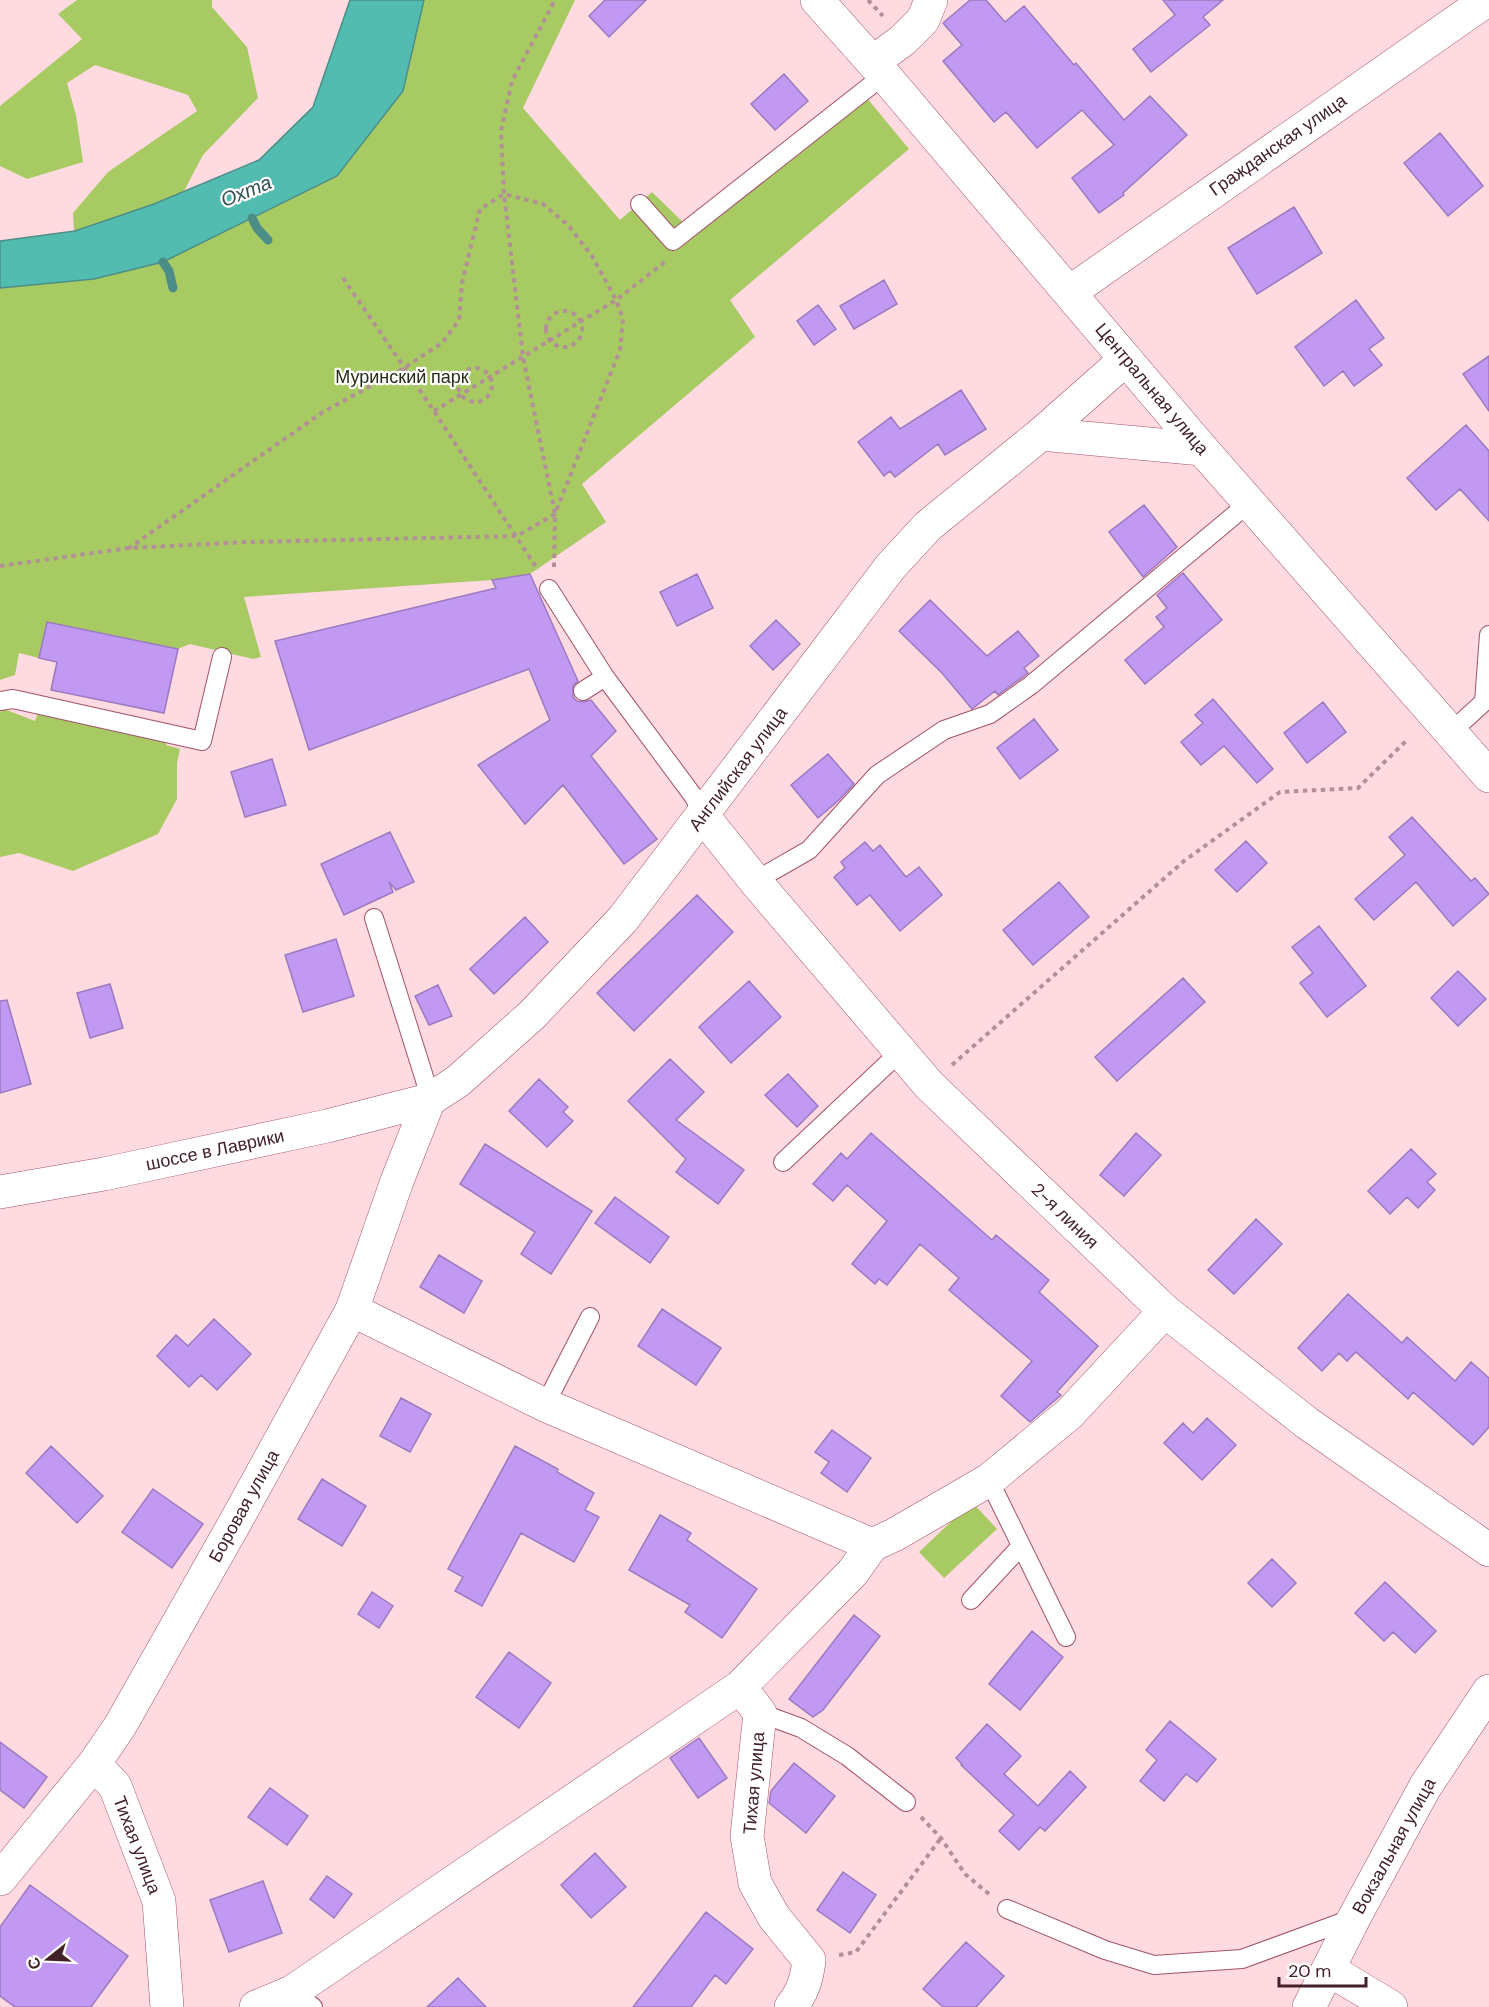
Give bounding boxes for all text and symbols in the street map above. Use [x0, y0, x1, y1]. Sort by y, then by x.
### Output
street label: Гражданская улица [1205, 88, 1352, 201]
water label: Охта [217, 169, 275, 213]
street label: Центральная улица [1090, 318, 1215, 461]
park label: Муринский парк [335, 365, 469, 389]
street label: Английская улица [683, 701, 793, 836]
street label: шоссе в Лаврики [144, 1124, 286, 1176]
street label: 2-я линия [1026, 1178, 1104, 1254]
street label: Боровая улица [203, 1445, 285, 1567]
street label: Тихая улица [738, 1730, 771, 1835]
street label: Вокзальная улица [1347, 1773, 1442, 1918]
street label: Тихая улица [107, 1793, 167, 1898]
north arrow [18, 1929, 78, 1989]
scale bar [1279, 1950, 1366, 1988]
text: С [22, 1954, 46, 1972]
text: 20 m [1288, 1959, 1331, 1983]

